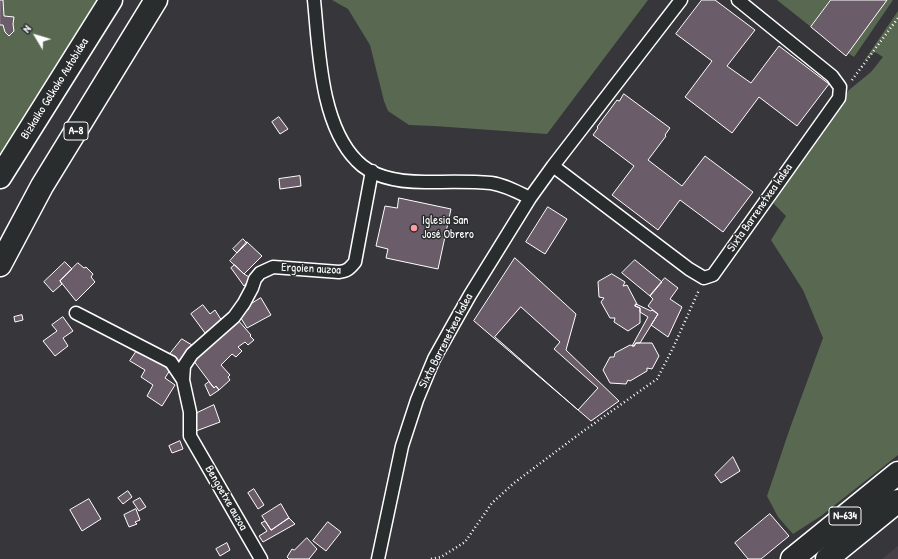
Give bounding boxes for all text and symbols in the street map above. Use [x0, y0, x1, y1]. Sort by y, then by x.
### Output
north arrow [16, 16, 56, 56]
text: N [19, 22, 34, 35]
street label: Bizkaiko Golkoko Autobidea [18, 36, 92, 142]
road number: A-8 [64, 122, 88, 140]
street label: Sixta Barrenetxea kalea [724, 161, 796, 255]
place label: Iglesia San José Obrero [422, 214, 474, 242]
marker: Iglesia San José Obrero [409, 223, 419, 233]
street label: Ergoien auzoa [281, 260, 341, 278]
street label: Sixta Barrenetxea kalea [416, 291, 476, 391]
street label: Bengoetxe auzoa [202, 463, 250, 533]
road number: N-634 [829, 507, 861, 525]

